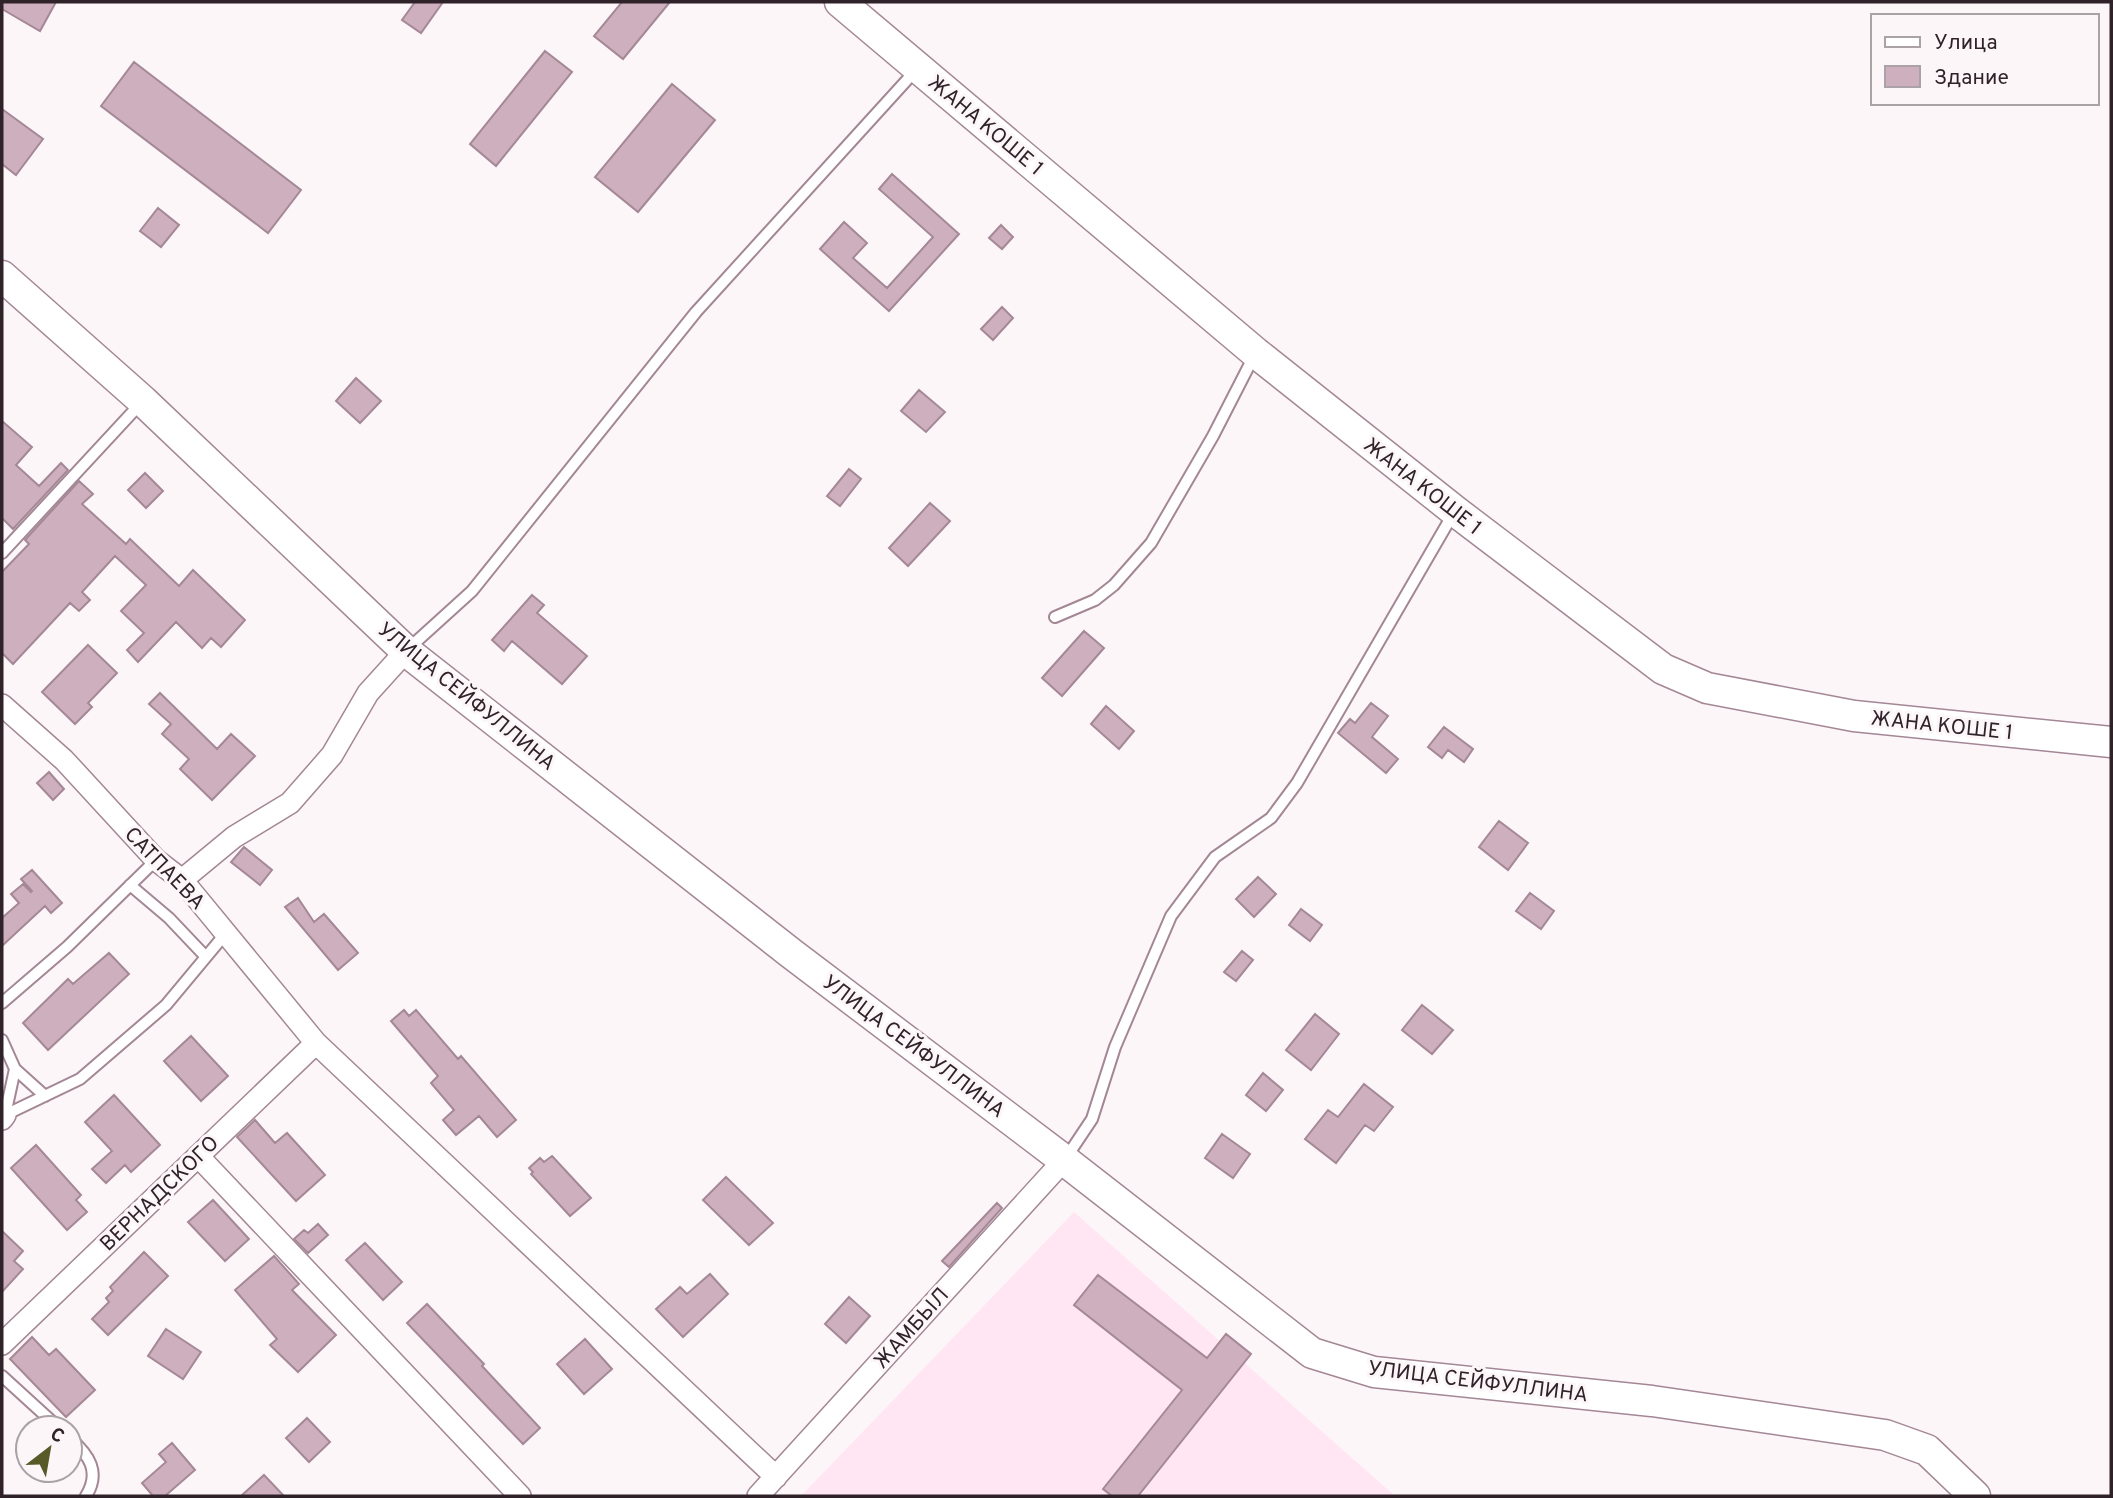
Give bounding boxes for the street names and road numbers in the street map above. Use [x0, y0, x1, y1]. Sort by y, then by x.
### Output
street label: ЖАНА КОШЕ 1 [922, 70, 1048, 182]
street label: ЖАНА КОШЕ 1 [1357, 433, 1487, 542]
street label: УЛИЦА СЕЙФУЛЛИНА [371, 616, 561, 777]
street label: ЖАНА КОШЕ 1 [1869, 706, 2014, 747]
street label: САТПАЕВА [118, 822, 210, 916]
street label: УЛИЦА СЕЙФУЛЛИНА [816, 969, 1010, 1125]
street label: ВЕРНАДСКОГО [95, 1130, 225, 1258]
street label: ЖАМБЫЛ [869, 1283, 956, 1375]
street label: УЛИЦА СЕЙФУЛЛИНА [1366, 1355, 1590, 1409]

